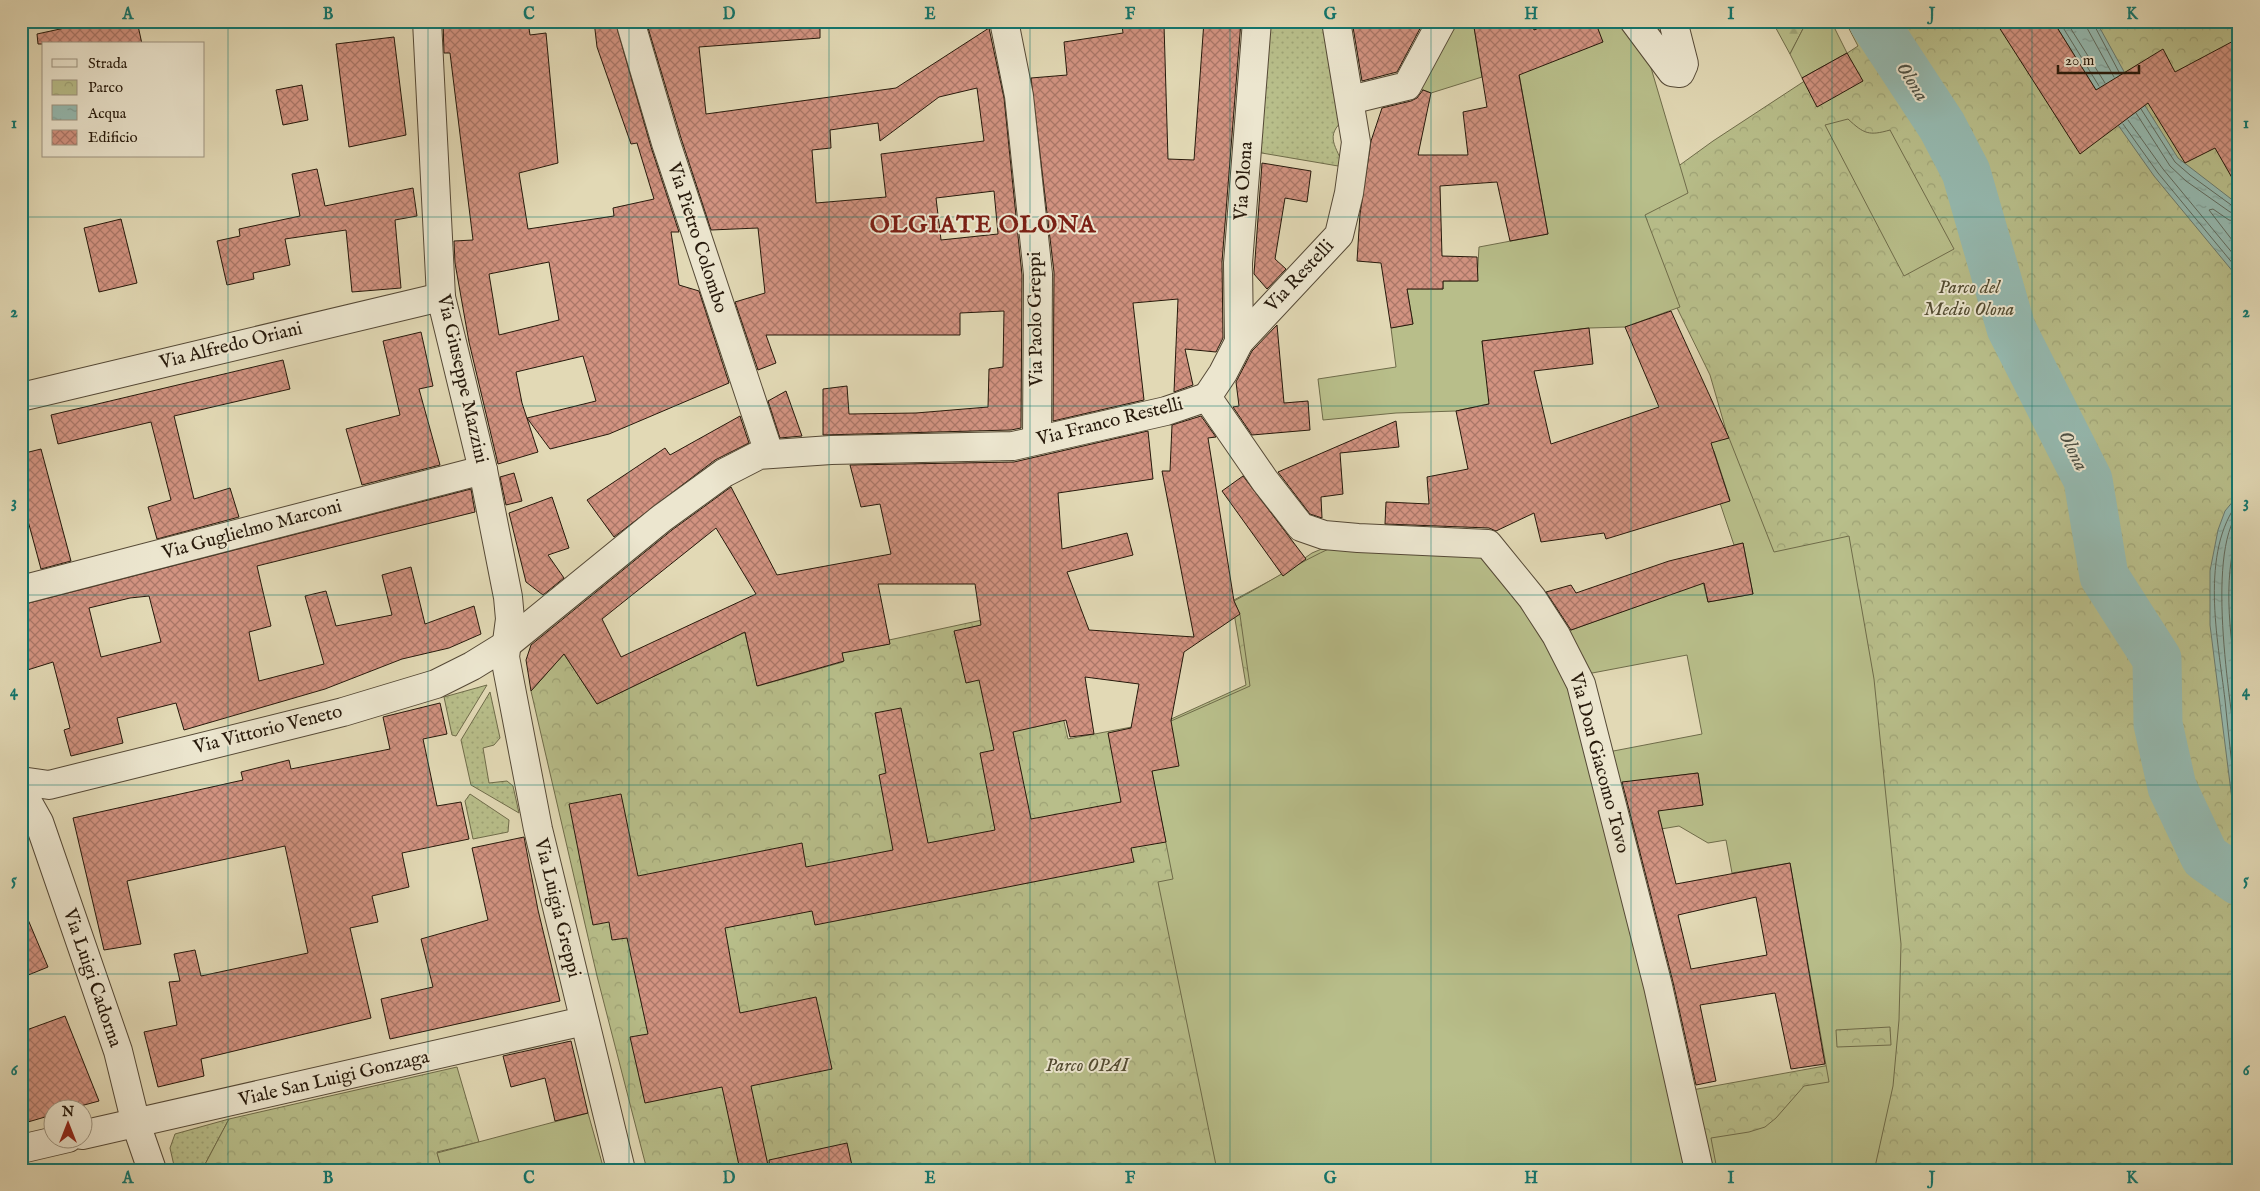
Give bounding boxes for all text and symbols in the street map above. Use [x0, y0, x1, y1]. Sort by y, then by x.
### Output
text: A [122, 5, 135, 25]
text: B [323, 5, 334, 25]
text: C [523, 5, 535, 25]
text: D [723, 5, 736, 25]
text: E [924, 5, 936, 25]
text: F [1125, 5, 1136, 25]
text: G [1324, 5, 1337, 25]
text: H [1524, 5, 1538, 25]
text: I [1728, 5, 1735, 25]
text: J [1927, 5, 1936, 25]
text: K [2126, 5, 2139, 25]
legend [42, 42, 205, 158]
scale bar [2058, 42, 2139, 74]
text: 20 m [2065, 51, 2095, 70]
text: Strada [88, 54, 128, 73]
water label: Olona [1890, 58, 1934, 107]
text: Parco [88, 78, 123, 97]
text: Acqua [87, 104, 127, 123]
text: 1 [11, 114, 17, 134]
text: 1 [2243, 114, 2249, 134]
text: Edificio [88, 128, 138, 147]
street label: Via Olona [1229, 140, 1259, 222]
street label: Via Pietro Colombo [661, 159, 733, 316]
district label: OLGIATE OLONA [870, 210, 1097, 241]
street label: Via Restelli [1260, 235, 1340, 318]
street label: Via Paolo Greppi [1023, 251, 1049, 388]
park label: Parco del Medio Olona [1924, 276, 2014, 322]
street label: Via Giuseppe Mazzini [431, 291, 493, 466]
text: 2 [10, 303, 18, 323]
text: 2 [2242, 303, 2250, 323]
street label: Via Alfredo Oriani [156, 317, 305, 376]
street label: Via Franco Restelli [1033, 392, 1186, 452]
water label: Olona [2052, 427, 2094, 476]
text: 3 [11, 493, 17, 513]
text: 3 [2243, 493, 2249, 513]
street label: Via Guglielmo Marconi [159, 494, 344, 566]
street label: Via Don Giacomo Tovo [1563, 669, 1635, 856]
text: 4 [10, 682, 19, 702]
text: 4 [2242, 682, 2251, 702]
street label: Via Vittorio Veneto [190, 700, 345, 760]
street label: Via Luigia Greppi [528, 835, 586, 980]
text: 5 [11, 871, 17, 891]
text: 5 [2243, 871, 2249, 891]
street label: Via Luigi Cadorna [57, 904, 127, 1051]
street label: Viale San Luigi Gonzaga [235, 1045, 432, 1113]
park label: Parco OPAI [1046, 1054, 1130, 1078]
text: 6 [11, 1061, 19, 1081]
text: 6 [2243, 1061, 2251, 1081]
north arrow [42, 1098, 92, 1148]
text: N [61, 1103, 74, 1121]
text: A [122, 1169, 135, 1189]
text: B [323, 1169, 334, 1189]
text: C [523, 1169, 535, 1189]
text: D [723, 1169, 736, 1189]
text: E [924, 1169, 936, 1189]
text: F [1125, 1169, 1136, 1189]
text: G [1324, 1169, 1337, 1189]
text: H [1524, 1169, 1538, 1189]
text: I [1728, 1169, 1735, 1189]
text: J [1927, 1169, 1936, 1189]
text: K [2126, 1169, 2139, 1189]

